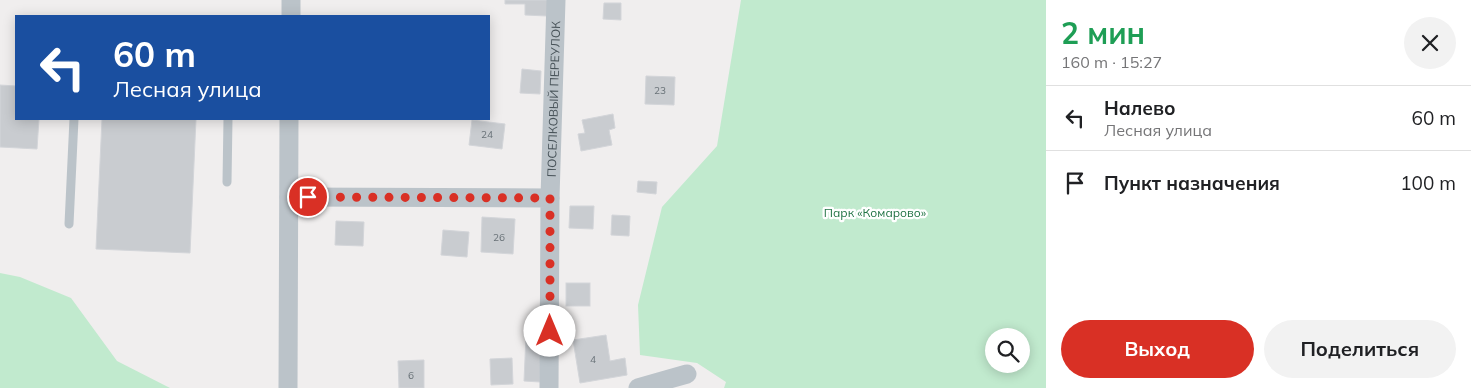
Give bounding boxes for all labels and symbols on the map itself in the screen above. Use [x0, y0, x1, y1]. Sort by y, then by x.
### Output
street label: ПОСЕЛКОВЫЙ ПЕРЕУЛОК [543, 21, 563, 177]
house number: 23 [654, 84, 666, 97]
house number: 24 [481, 128, 493, 141]
pin [287, 176, 329, 218]
park label: Парк «Комарово» [824, 205, 927, 220]
house number: 26 [493, 231, 505, 244]
position arrow [523, 304, 575, 356]
house number: 4 [590, 353, 596, 366]
house number: 6 [408, 369, 414, 382]

